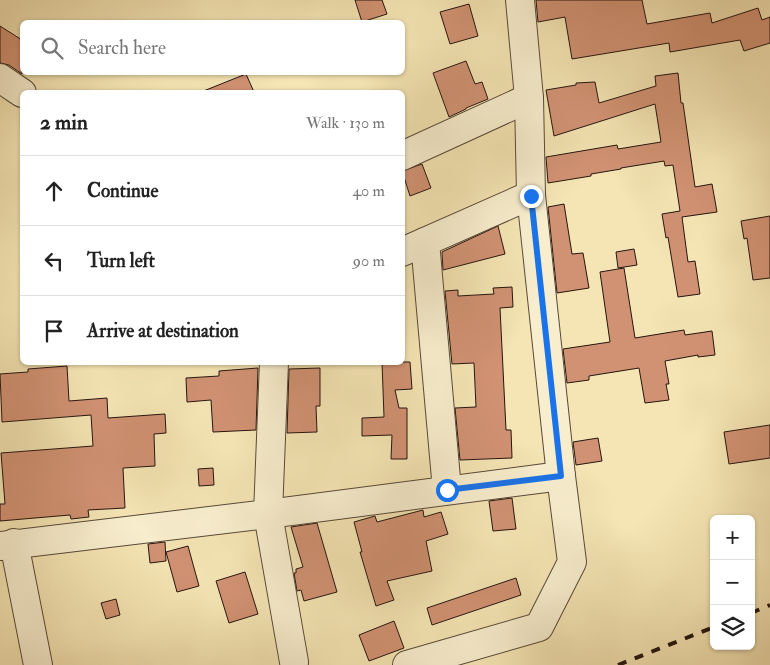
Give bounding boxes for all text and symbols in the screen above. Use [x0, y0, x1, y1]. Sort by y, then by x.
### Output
search box [20, 20, 405, 75]
icon: search [38, 34, 66, 62]
text: Search here [78, 36, 166, 60]
text: 2 min [40, 109, 88, 136]
text: Walk · 130 m [306, 113, 385, 133]
icon: ahead [40, 177, 68, 205]
text: Continue [87, 179, 158, 203]
text: 40 m [352, 181, 385, 201]
route end [520, 185, 543, 208]
icon: left [40, 247, 68, 275]
text: Turn left [87, 249, 155, 273]
text: 90 m [353, 251, 385, 271]
icon: arrive [40, 317, 68, 345]
text: Arrive at destination [87, 319, 239, 343]
route start [436, 479, 459, 502]
map controls [710, 515, 755, 650]
button: + [710, 515, 755, 560]
button: − [710, 560, 755, 605]
button: layers [710, 605, 755, 650]

